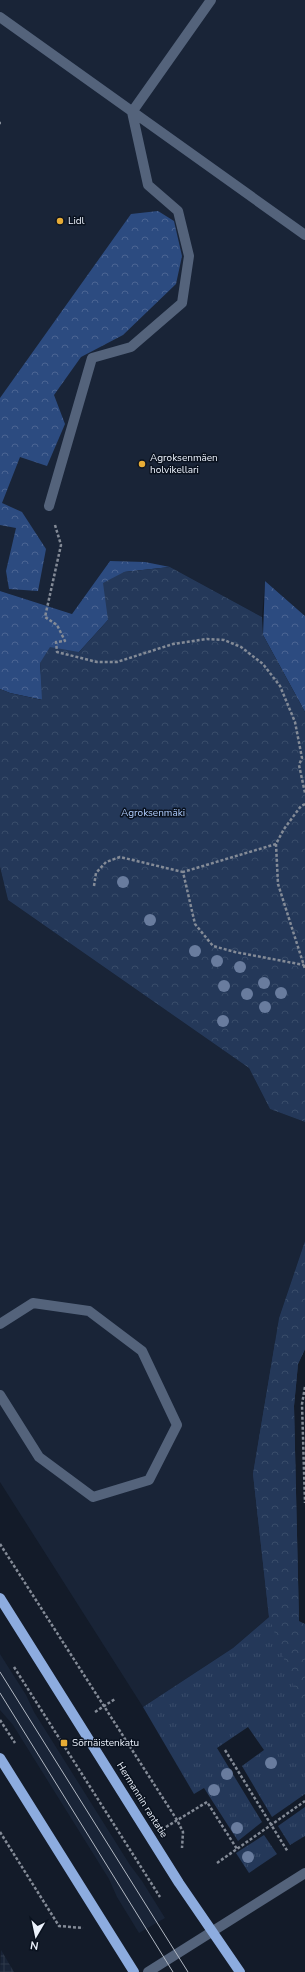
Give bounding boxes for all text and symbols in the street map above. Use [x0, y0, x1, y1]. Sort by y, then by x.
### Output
place label: Lidl [68, 214, 85, 228]
marker: Lidl [55, 216, 65, 226]
place label: Agroksenmäen holvikellari [150, 451, 218, 477]
marker: Agroksenmäen holvikellari [137, 459, 147, 469]
park label: Agroksenmäki [121, 806, 185, 820]
place label: Sörnäistenkatu [72, 1736, 139, 1750]
marker: Sörnäistenkatu [59, 1738, 69, 1748]
street label: Hermannin rantatie [113, 1760, 171, 1840]
north arrow [16, 1916, 56, 1956]
text: N [29, 1937, 40, 1953]

